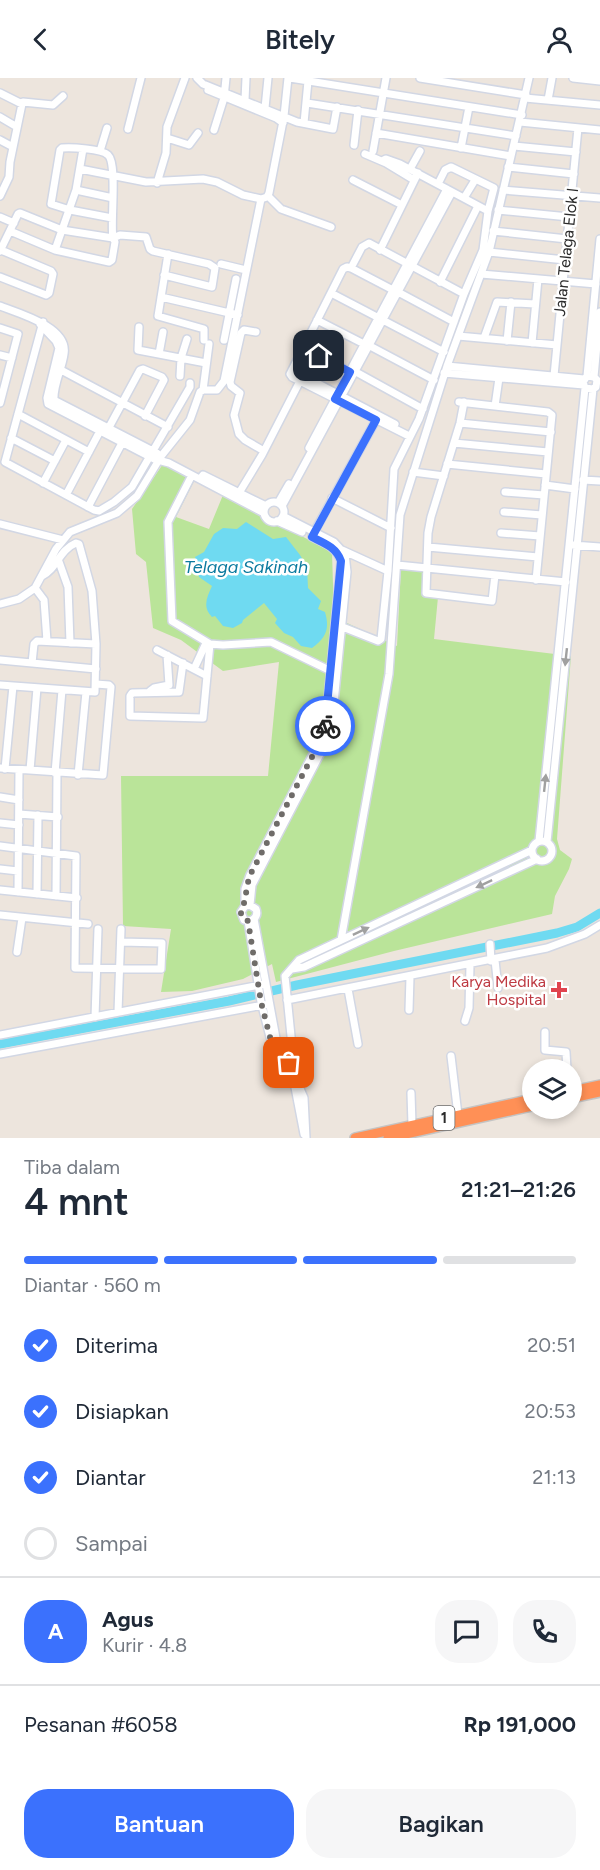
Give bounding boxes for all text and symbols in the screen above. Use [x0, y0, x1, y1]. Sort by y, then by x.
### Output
icon: back [24, 23, 57, 56]
text: Bitely [265, 23, 335, 56]
icon: person [543, 23, 576, 56]
street label: Jalan Telaga Elok I [550, 187, 582, 317]
pin [293, 330, 344, 381]
icon: home [302, 339, 335, 372]
water label: Telaga Sakinah [184, 556, 308, 578]
one-way arrow [561, 647, 571, 666]
courier [295, 696, 355, 756]
icon: bike [309, 710, 342, 743]
one-way arrow [540, 774, 550, 793]
one-way arrow [475, 879, 492, 888]
one-way arrow [352, 927, 369, 936]
place label: Karya Medika Hospital [451, 972, 546, 1009]
marker: Karya Medika Hospital [550, 981, 568, 999]
pin [263, 1037, 314, 1088]
icon: bag [272, 1046, 305, 1079]
map controls [522, 1059, 582, 1119]
button: layers [522, 1059, 582, 1119]
road number: 1 [434, 1106, 454, 1130]
text: Tiba dalam [24, 1155, 120, 1179]
text: 21:21–21:26 [461, 1176, 576, 1203]
text: 4 mnt [24, 1178, 129, 1225]
text: Diantar · 560 m [24, 1273, 161, 1297]
icon: check [24, 1329, 57, 1362]
text: Diterima [75, 1332, 158, 1359]
text: 20:51 [527, 1333, 576, 1357]
icon: check [24, 1395, 57, 1428]
text: Disiapkan [75, 1398, 169, 1425]
text: 20:53 [525, 1399, 576, 1423]
icon: check [24, 1461, 57, 1494]
text: Diantar [75, 1464, 146, 1491]
text: 21:13 [532, 1465, 576, 1489]
text: Sampai [75, 1530, 148, 1557]
button: chat [435, 1600, 498, 1663]
button: phone [513, 1600, 576, 1663]
text: Agus [102, 1606, 153, 1633]
text: A [48, 1618, 63, 1645]
text: Kurir · 4.8 [102, 1633, 187, 1657]
text: Pesanan #6058 [24, 1711, 178, 1738]
text: Rp 191,000 [464, 1711, 576, 1738]
button: Bantuan [24, 1789, 294, 1858]
button: Bagikan [306, 1789, 576, 1858]

